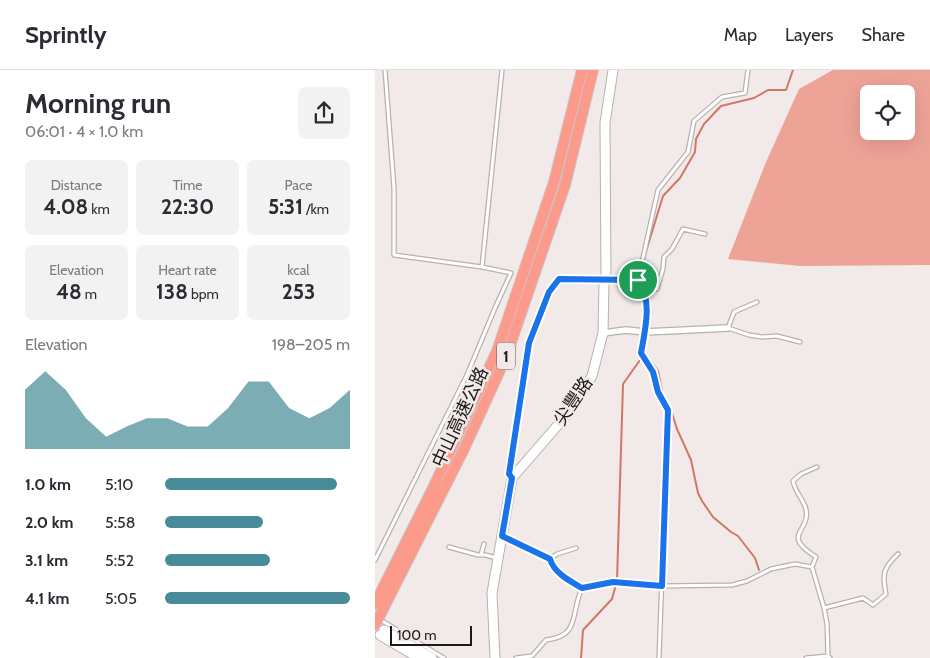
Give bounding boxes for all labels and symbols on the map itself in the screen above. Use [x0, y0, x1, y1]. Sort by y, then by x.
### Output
pin [617, 259, 659, 301]
road number: 1 [497, 342, 515, 370]
street label: 中山高速公路 [427, 363, 493, 471]
street label: 尖豐路 [549, 372, 597, 430]
scale bar [390, 623, 473, 646]

